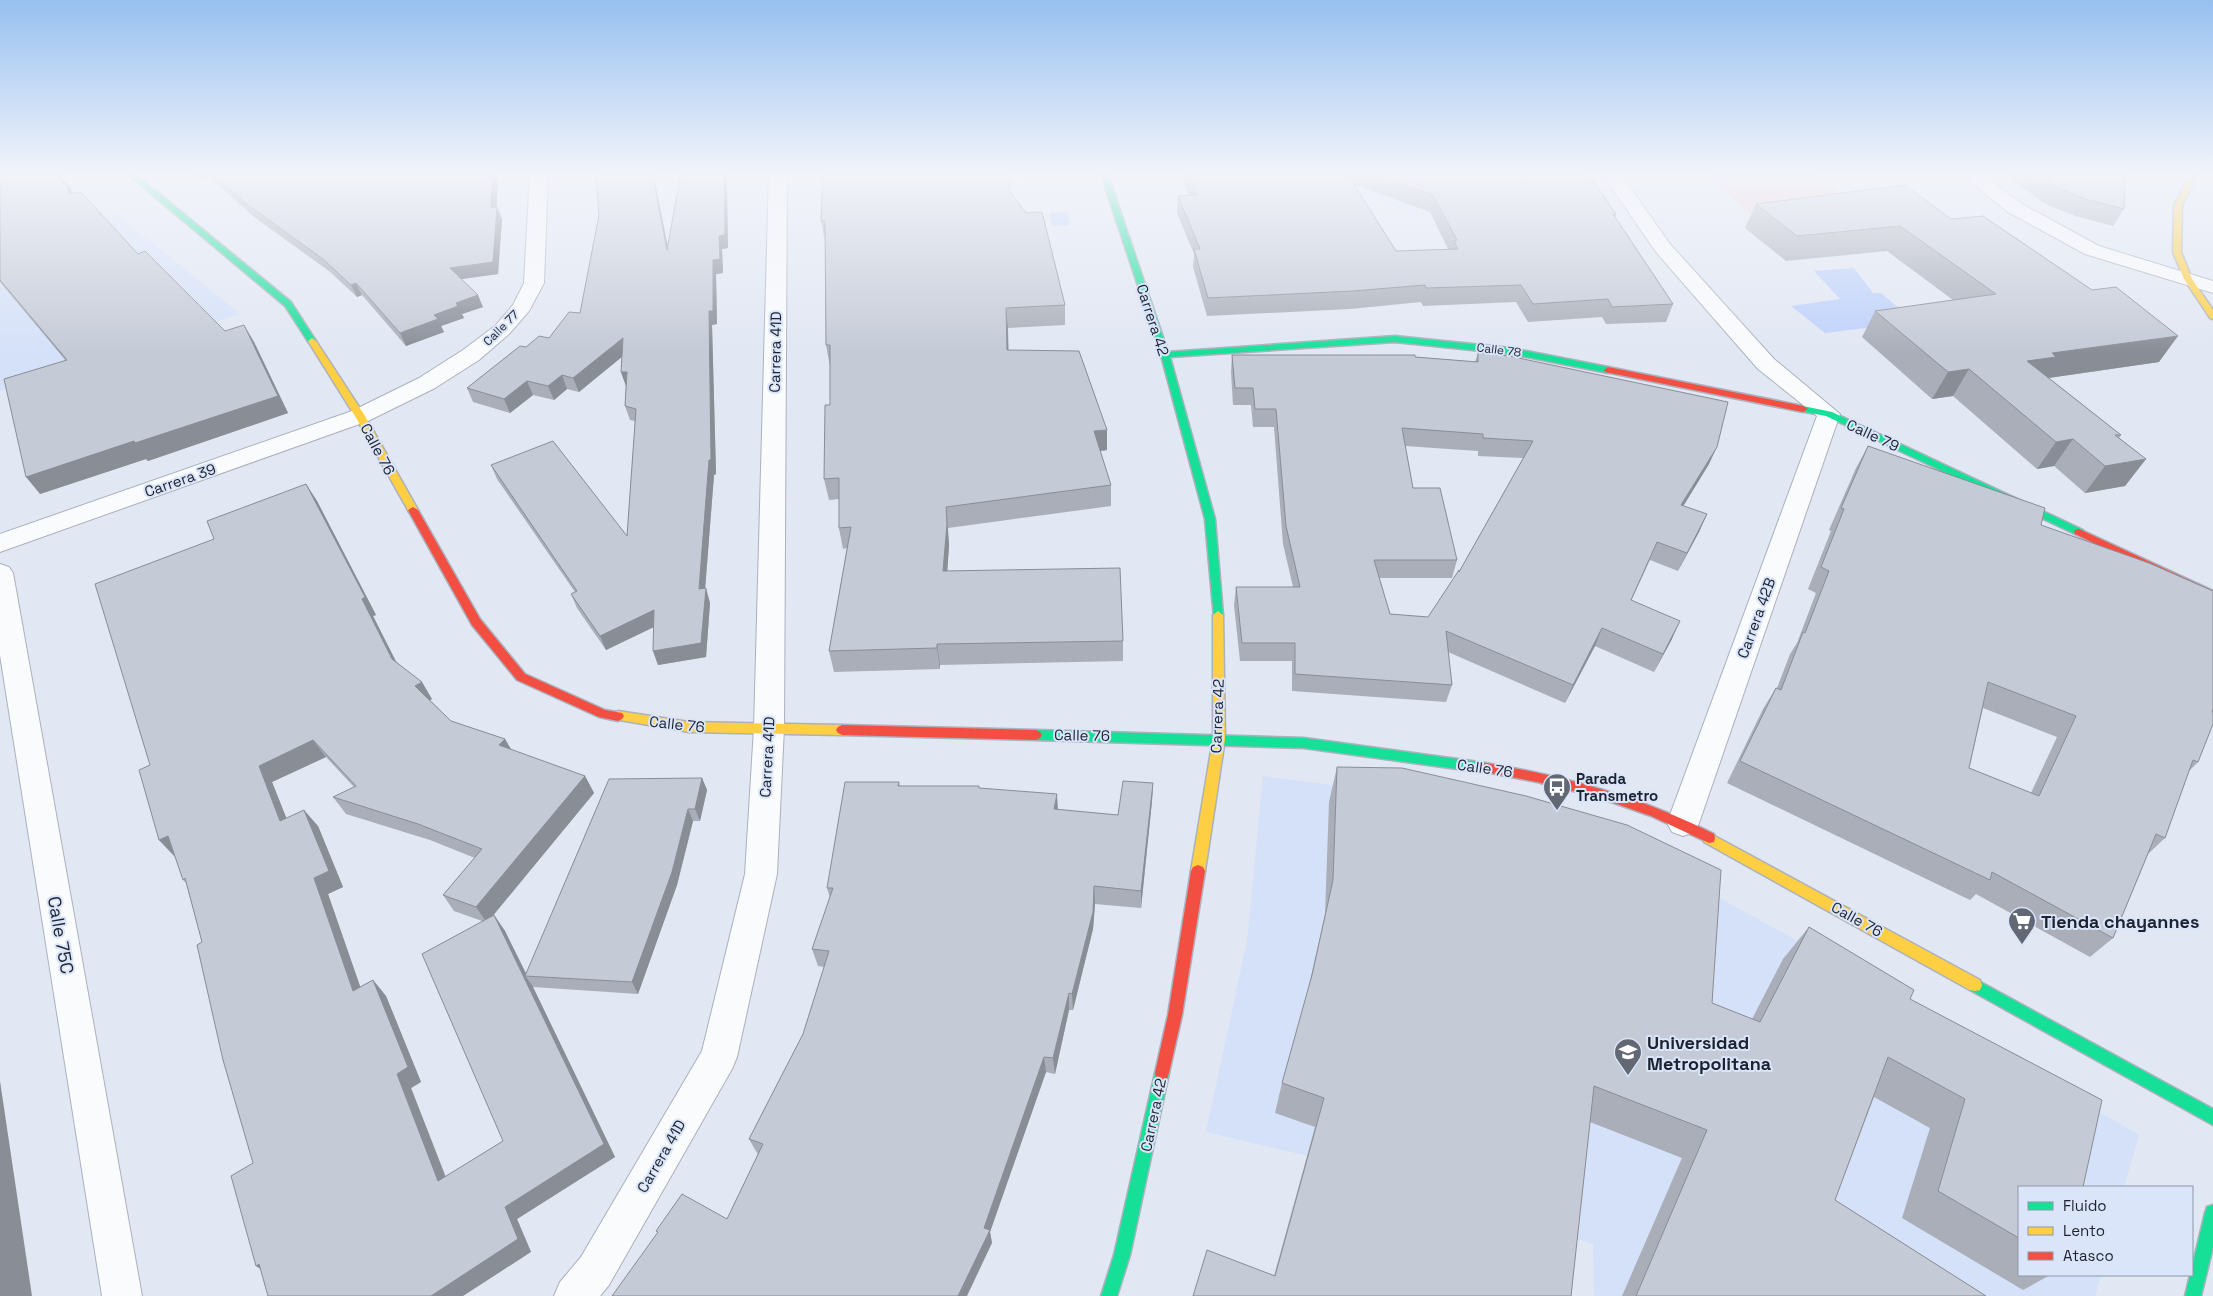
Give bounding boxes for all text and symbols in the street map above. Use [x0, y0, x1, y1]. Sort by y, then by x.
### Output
street label: Carrera 42 [1132, 282, 1174, 358]
street label: Calle 77 [480, 307, 522, 349]
street label: Carrera 41D [765, 311, 785, 393]
street label: Calle 78 [1476, 339, 1522, 361]
street label: Calle 79 [1844, 415, 1902, 455]
street label: Calle 76 [356, 420, 400, 478]
street label: Carrera 39 [142, 459, 218, 501]
street label: Carrera 42B [1733, 575, 1779, 661]
street label: Carrera 42 [1206, 678, 1228, 754]
street label: Calle 76 [648, 712, 706, 736]
street label: Carrera 41D [755, 716, 779, 798]
street label: Calle 76 [1054, 725, 1110, 745]
street label: Calle 76 [1456, 755, 1514, 781]
place label: Parada Transmetro [1576, 769, 1658, 805]
bus stop icon: Parada Transmetro [1542, 772, 1572, 811]
street label: Calle 75C [43, 894, 79, 976]
street label: Calle 76 [1828, 897, 1886, 941]
supermarket icon: Tienda chayannes [2007, 906, 2037, 945]
place label: Tienda chayannes [2041, 910, 2199, 933]
place label: Universidad Metropolitana [1647, 1031, 1772, 1075]
school or university icon: Universidad Metropolitana [1613, 1037, 1643, 1076]
street label: Carrera 42 [1136, 1077, 1170, 1153]
street label: Carrera 41D [632, 1116, 690, 1196]
legend [2018, 1186, 2193, 1276]
text: Fluido [2063, 1196, 2107, 1215]
text: Lento [2063, 1221, 2105, 1240]
text: Atasco [2063, 1246, 2114, 1265]

